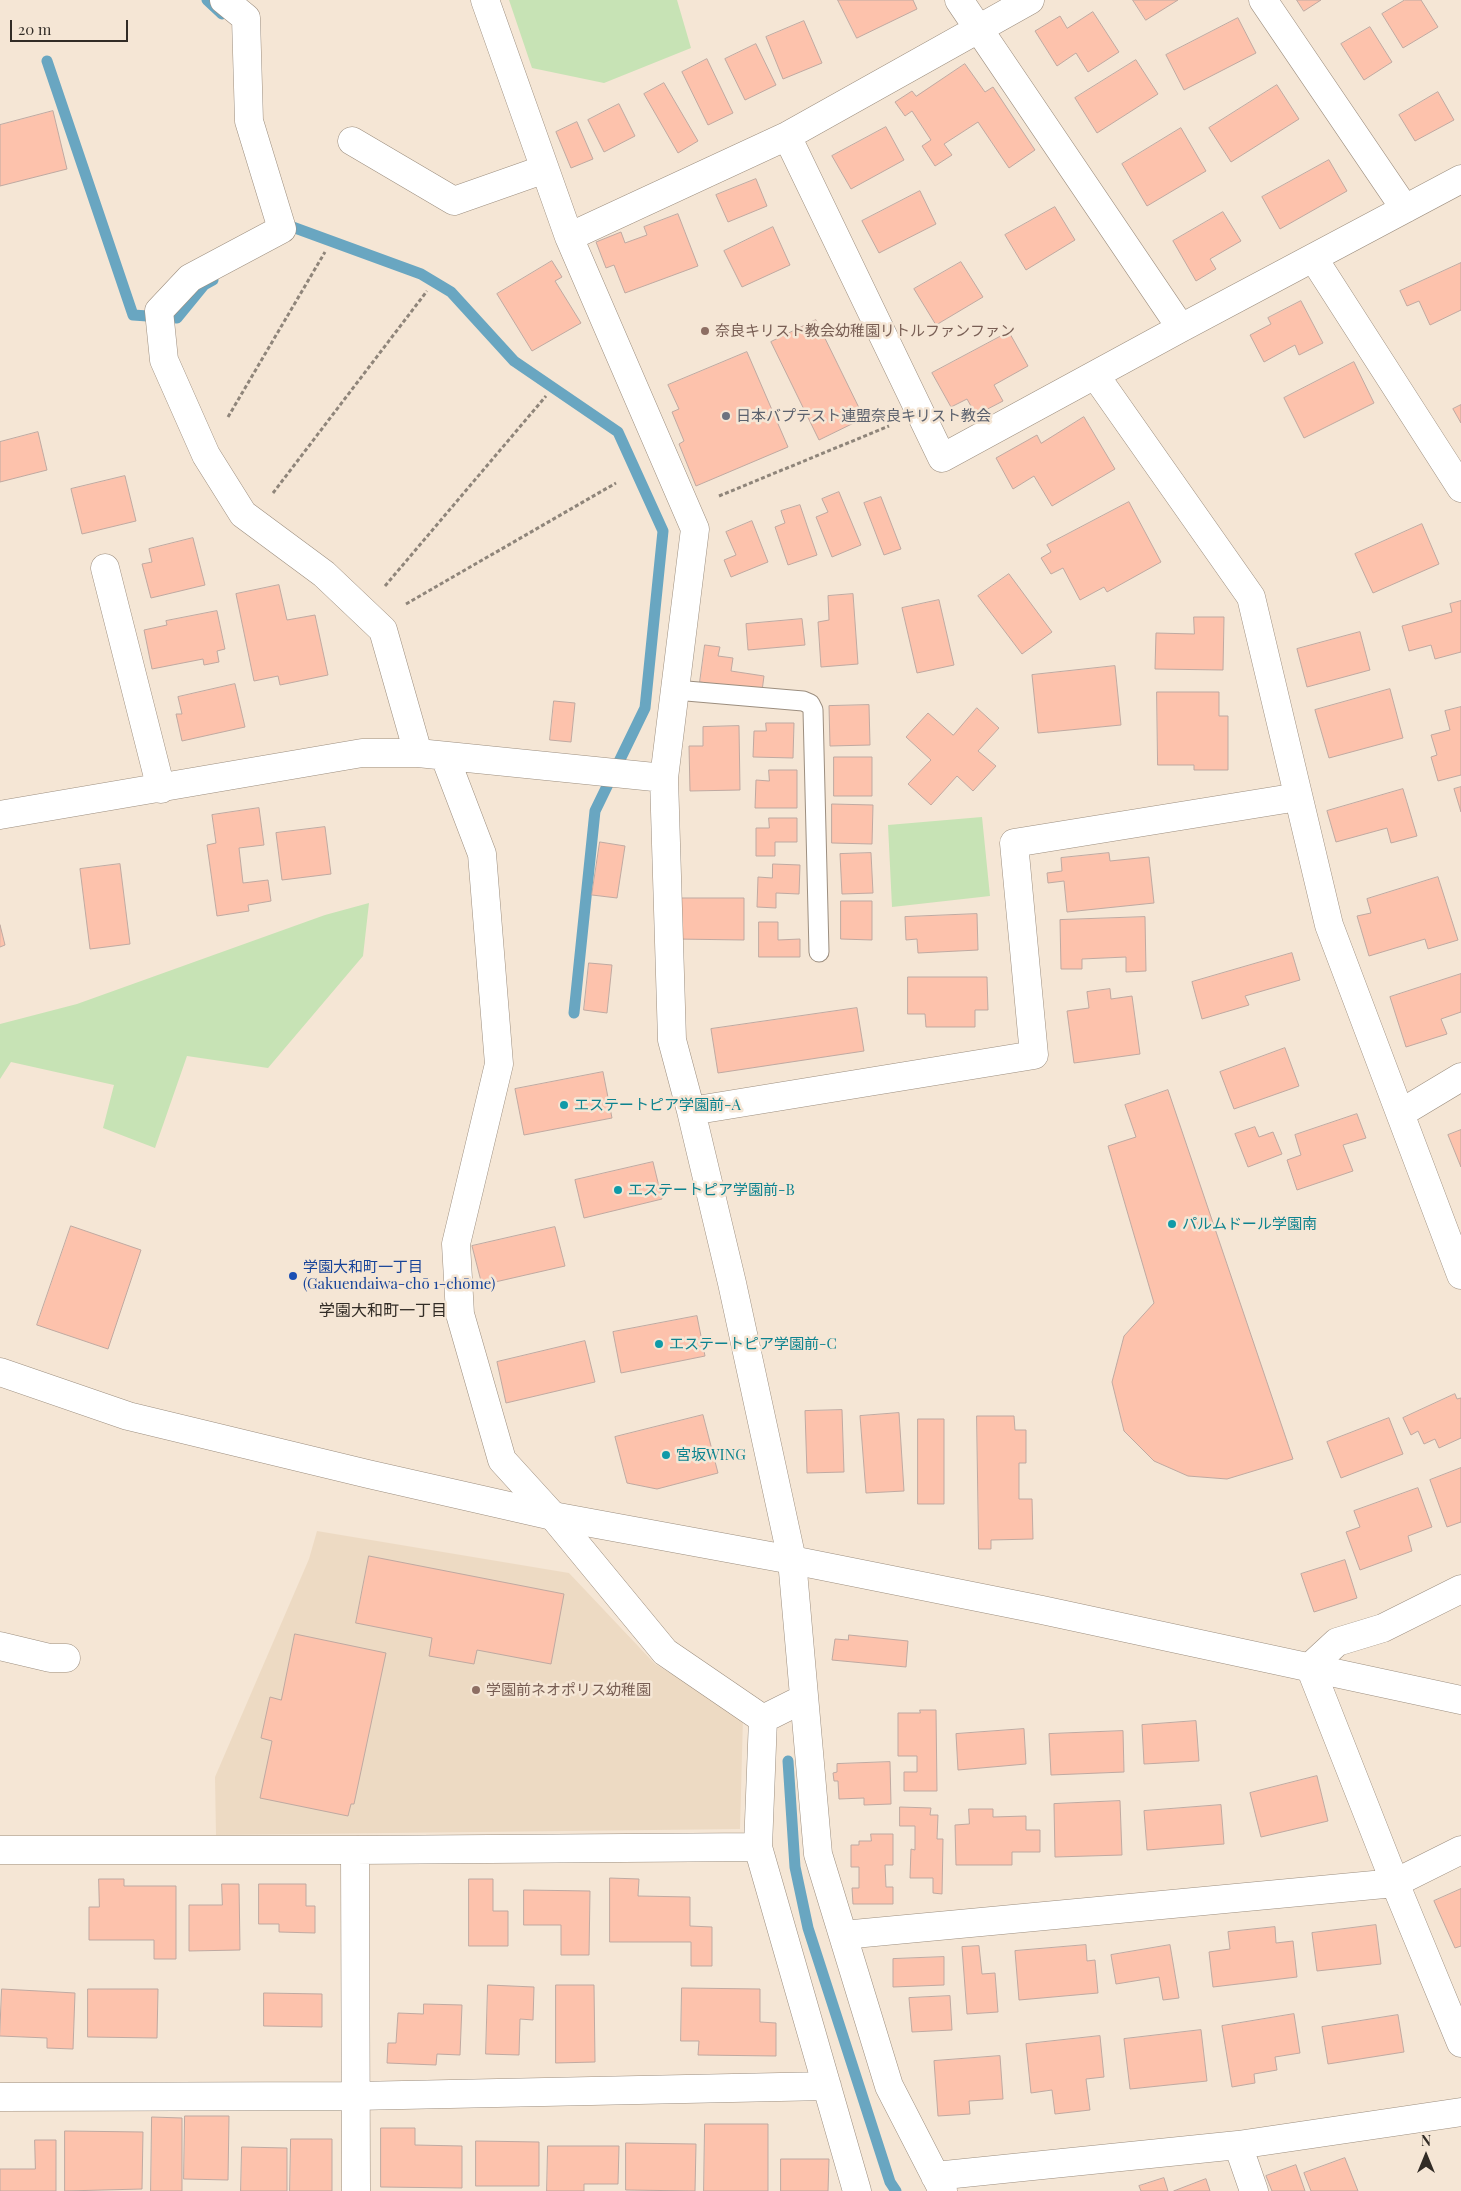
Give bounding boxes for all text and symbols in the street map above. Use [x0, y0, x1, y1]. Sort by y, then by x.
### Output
scale bar [12, 10, 130, 42]
text: 20 m [18, 19, 51, 39]
place label: 奈良キリスト教会幼稚園リトルファンファン [715, 322, 1015, 340]
marker: 奈良キリスト教会幼稚園リトルファンファン [699, 325, 711, 337]
place label: 日本バプテスト連盟奈良キリスト教会 [736, 407, 991, 425]
marker: 日本バプテスト連盟奈良キリスト教会 [720, 410, 732, 422]
place label: エステートピア学園前-A [574, 1096, 741, 1114]
marker: エステートピア学園前-A [558, 1099, 570, 1111]
place label: エステートピア学園前-B [628, 1181, 795, 1199]
marker: エステートピア学園前-B [612, 1184, 624, 1196]
place label: パルムドール学園南 [1182, 1215, 1317, 1233]
marker: パルムドール学園南 [1166, 1218, 1178, 1230]
place label: 学園大和町一丁目 (Gakuendaiwa-chō 1-chōme) [303, 1258, 495, 1293]
marker: 学園大和町一丁目 (Gakuendaiwa-chō 1-chōme) [287, 1270, 299, 1282]
district label: 学園大和町一丁目 [319, 1301, 447, 1321]
place label: エステートピア学園前-C [669, 1335, 837, 1353]
marker: エステートピア学園前-C [653, 1338, 665, 1350]
place label: 宮坂WING [676, 1446, 746, 1464]
marker: 宮坂WING [660, 1449, 672, 1461]
place label: 学園前ネオポリス幼稚園 [486, 1681, 651, 1699]
marker: 学園前ネオポリス幼稚園 [470, 1684, 482, 1696]
north arrow [1401, 2131, 1451, 2181]
text: N [1421, 2131, 1431, 2150]

